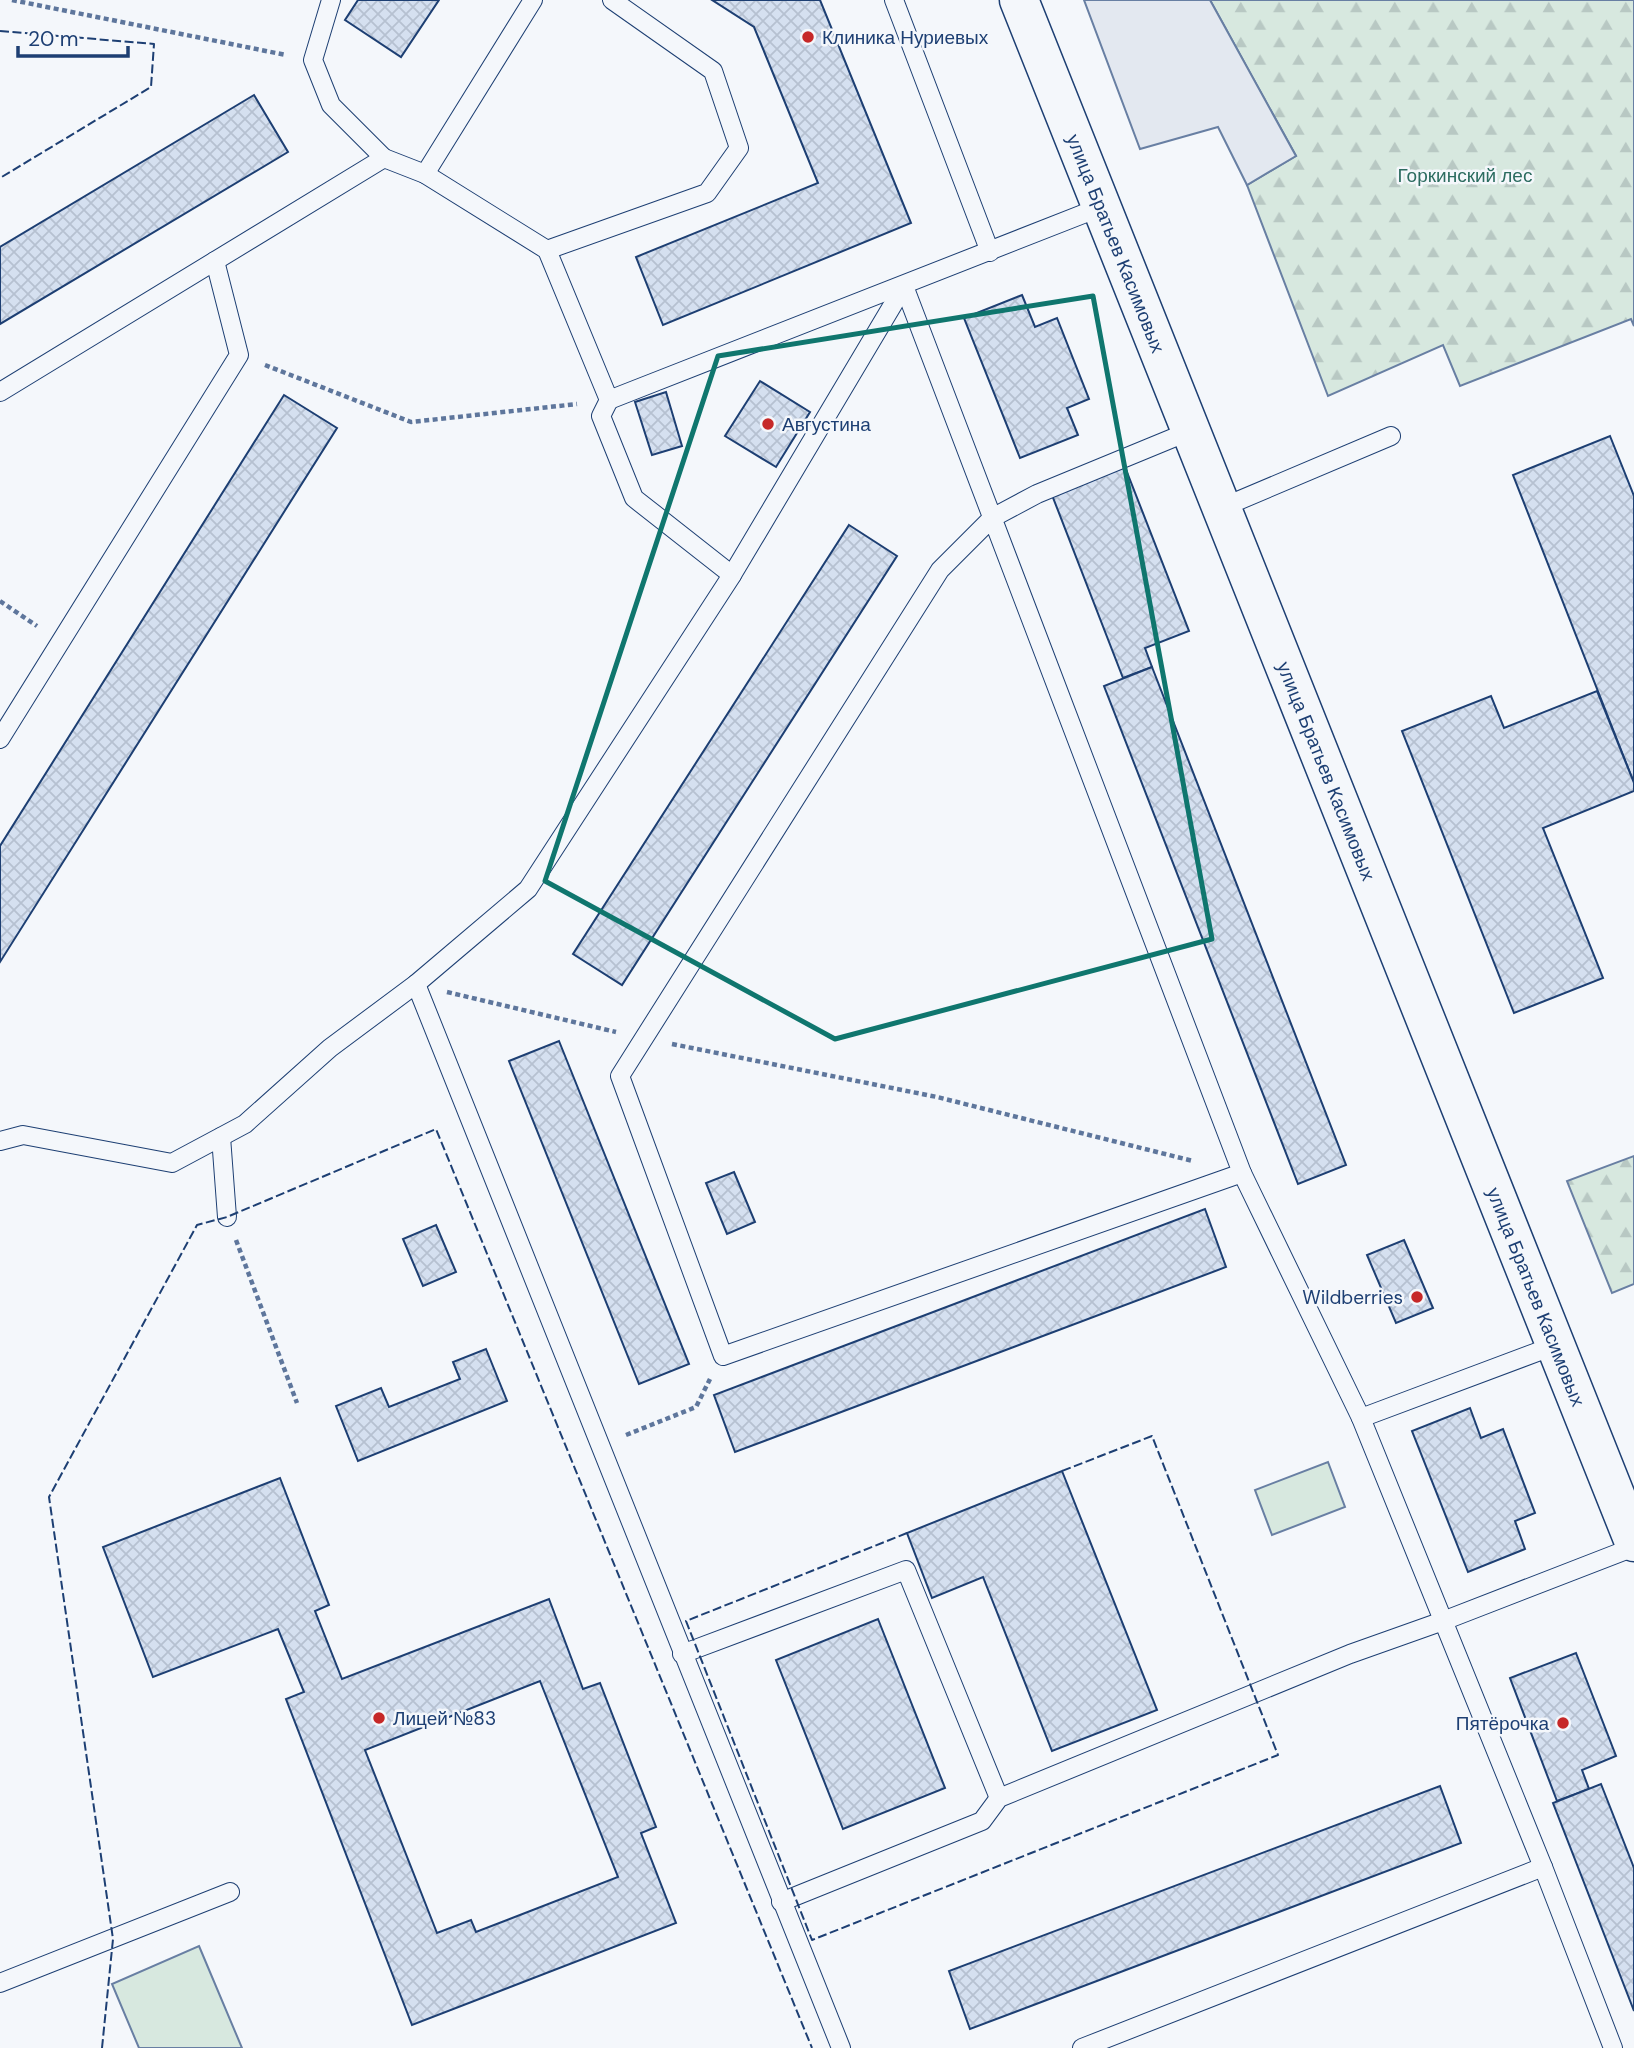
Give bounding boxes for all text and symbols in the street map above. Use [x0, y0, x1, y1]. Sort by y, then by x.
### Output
scale bar [18, 14, 128, 58]
text: 20 m [28, 25, 79, 53]
place label: Клиника Нуриевых [822, 25, 989, 50]
marker: Клиника Нуриевых [800, 29, 816, 45]
street label: улица Братьев Касимовых [1061, 130, 1171, 357]
park label: Горкинский лес [1398, 163, 1532, 188]
place label: Августина [782, 412, 871, 437]
marker: Августина [760, 416, 776, 432]
street label: улица Братьев Касимовых [1272, 658, 1382, 885]
street label: улица Братьев Касимовых [1481, 1184, 1591, 1410]
place label: Wildberries [1302, 1285, 1403, 1310]
marker: Wildberries [1409, 1289, 1425, 1305]
place label: Лицей №83 [393, 1706, 496, 1731]
marker: Лицей №83 [371, 1710, 387, 1726]
place label: Пятёрочка [1456, 1711, 1549, 1736]
marker: Пятёрочка [1555, 1715, 1571, 1731]

